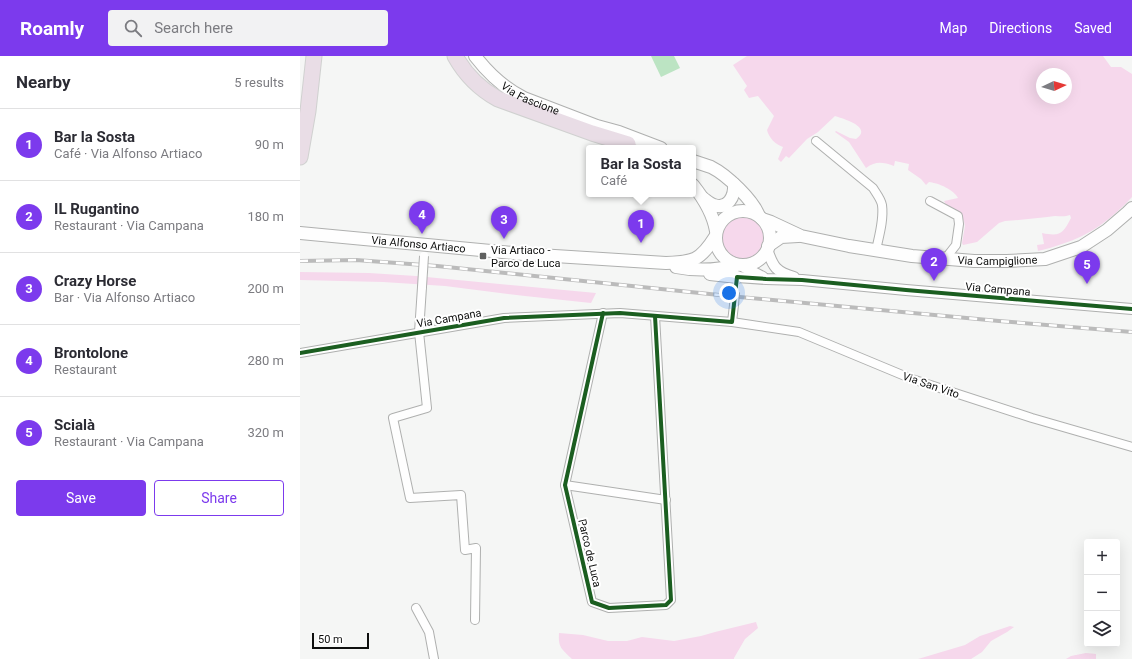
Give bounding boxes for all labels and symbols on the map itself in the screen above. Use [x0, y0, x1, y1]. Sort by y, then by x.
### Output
north arrow [1036, 68, 1072, 104]
street label: Via Fascione [498, 80, 561, 118]
pin: 4 [409, 201, 435, 234]
pin: 3 [491, 206, 517, 239]
pin: 1 [628, 210, 654, 243]
street label: Via Alfonso Artiaco [371, 234, 466, 256]
place label: Via Artiaco - Parco de Luca [491, 244, 561, 270]
pin: 2 [921, 248, 947, 281]
marker: Via Artiaco - Parco de Luca [478, 251, 488, 261]
pin: 5 [1074, 251, 1100, 284]
street label: Via Campiglione [957, 253, 1038, 268]
street label: Via Campana [965, 280, 1031, 299]
your location [719, 283, 739, 303]
street label: Via Campana [416, 306, 482, 331]
street label: Via San Vito [901, 370, 961, 401]
street label: Parco de Luca [575, 518, 604, 588]
scale bar [312, 631, 369, 650]

